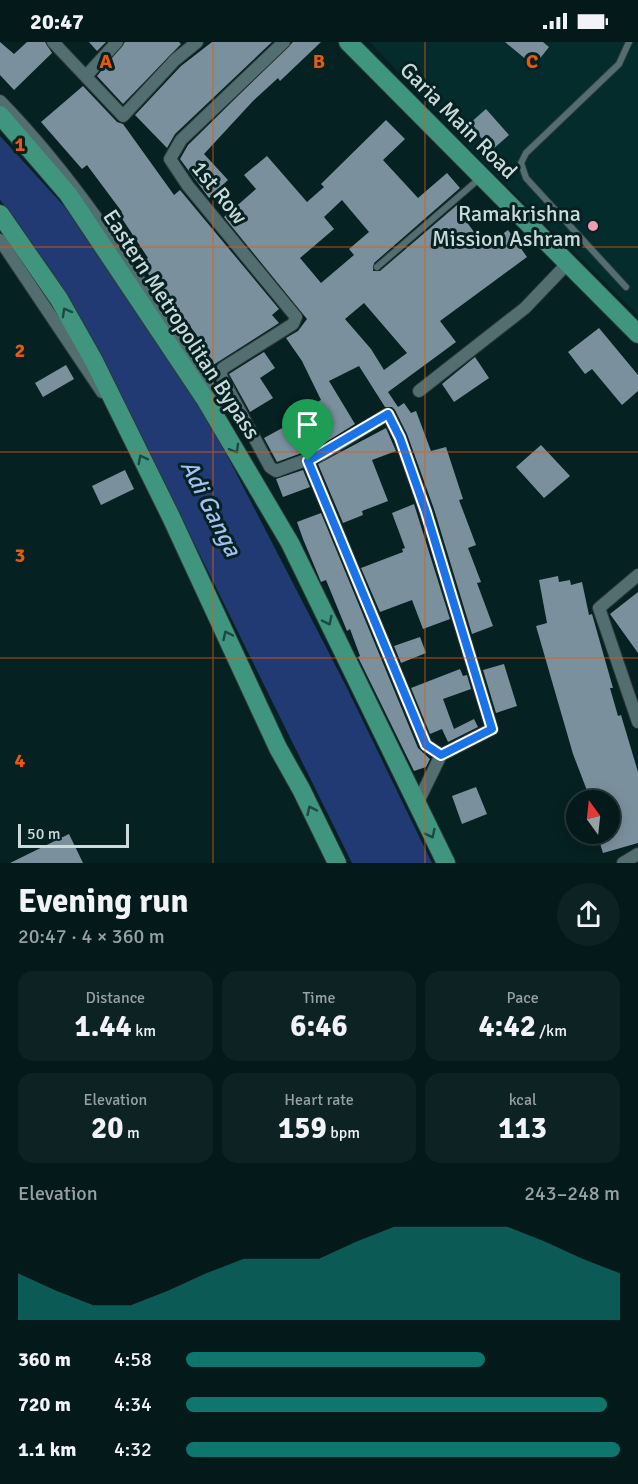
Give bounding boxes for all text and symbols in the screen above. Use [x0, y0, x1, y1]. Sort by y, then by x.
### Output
text: 20:47 [30, 8, 84, 35]
text: A [100, 49, 113, 74]
text: B [313, 49, 325, 74]
text: C [526, 49, 538, 74]
street label: Garia Main Road [394, 56, 523, 185]
text: 1 [15, 132, 26, 157]
street label: 1st Row [186, 155, 253, 230]
place label: Ramakrishna Mission Ashram [432, 200, 581, 252]
street label: Eastern Metropolitan Bypass [97, 204, 266, 444]
marker: Ramakrishna Mission Ashram [586, 219, 600, 233]
one-way arrow [62, 308, 73, 318]
text: 2 [15, 338, 25, 363]
pin [282, 399, 333, 461]
icon: arrive [291, 408, 324, 441]
one-way arrow [228, 443, 239, 453]
one-way arrow [138, 455, 149, 466]
water label: Adi Ganga [174, 455, 248, 562]
text: 3 [15, 543, 25, 568]
one-way arrow [320, 614, 332, 625]
one-way arrow [222, 630, 234, 641]
text: 4 [15, 748, 26, 773]
north arrow [566, 790, 620, 844]
map controls [566, 790, 620, 844]
one-way arrow [307, 806, 319, 817]
scale bar [18, 821, 129, 848]
text: 50 m [27, 824, 61, 844]
one-way arrow [424, 827, 436, 838]
text: Evening run [18, 881, 188, 922]
button: share [557, 883, 620, 946]
text: 20:47 · 4 × 360 m [18, 924, 165, 949]
text: Distance [86, 988, 145, 1008]
text: Time [303, 988, 335, 1008]
text: Pace [507, 988, 539, 1008]
text: 1.44 [75, 1008, 132, 1045]
text: 6:46 [290, 1008, 348, 1045]
text: 4:42 [478, 1008, 536, 1045]
text: km [132, 1021, 156, 1041]
text: /km [536, 1021, 567, 1041]
text: Elevation [83, 1090, 147, 1110]
text: Heart rate [284, 1090, 354, 1110]
text: kcal [509, 1090, 537, 1110]
text: 20 [91, 1110, 123, 1147]
text: 159 [278, 1110, 327, 1147]
text: 113 [498, 1110, 547, 1147]
text: m [123, 1123, 140, 1143]
text: bpm [327, 1123, 360, 1143]
text: Elevation [18, 1181, 98, 1206]
text: 243–248 m [524, 1181, 620, 1206]
text: 360 m [18, 1347, 71, 1372]
text: 4:58 [114, 1347, 152, 1372]
text: 720 m [18, 1392, 71, 1417]
text: 4:34 [114, 1392, 152, 1417]
text: 1.1 km [18, 1437, 76, 1462]
text: 4:32 [114, 1437, 152, 1462]

